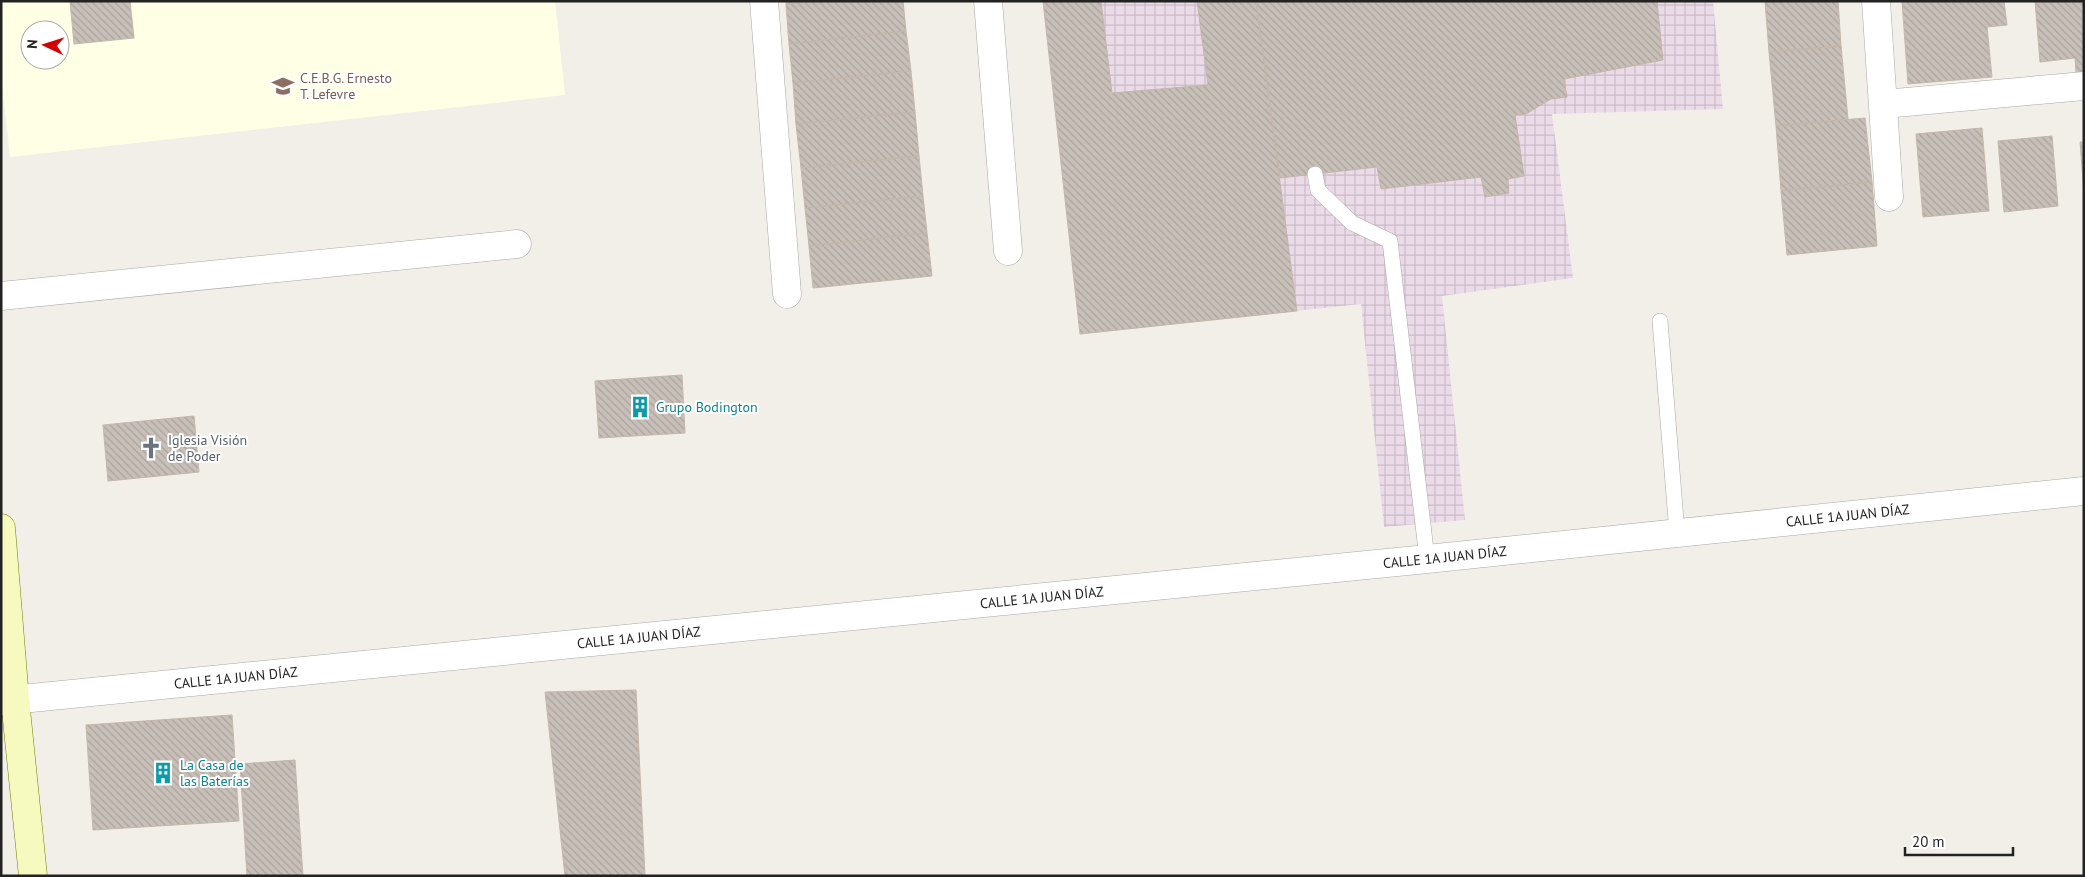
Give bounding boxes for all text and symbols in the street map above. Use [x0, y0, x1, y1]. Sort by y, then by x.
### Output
north arrow [20, 20, 70, 70]
text: N [23, 39, 41, 49]
place label: C.E.B.G. Ernesto T. Lefevre [300, 69, 392, 103]
school or university icon: C.E.B.G. Ernesto T. Lefevre [270, 73, 296, 99]
building icon: Grupo Bodington [627, 394, 653, 420]
place label: Grupo Bodington [656, 398, 758, 416]
place label: Iglesia Visión de Poder [168, 431, 247, 465]
church icon: Iglesia Visión de Poder [138, 435, 164, 461]
street label: CALLE 1A JUAN DÍAZ [1785, 500, 1911, 531]
street label: CALLE 1A JUAN DÍAZ [1382, 542, 1508, 572]
street label: CALLE 1A JUAN DÍAZ [979, 582, 1105, 612]
street label: CALLE 1A JUAN DÍAZ [576, 622, 702, 653]
street label: CALLE 1A JUAN DÍAZ [173, 662, 299, 693]
place label: La Casa de las Baterías [180, 756, 249, 790]
building icon: La Casa de las Baterías [150, 760, 176, 786]
scale bar [1905, 824, 2012, 856]
text: 20 m [1912, 832, 1945, 851]

